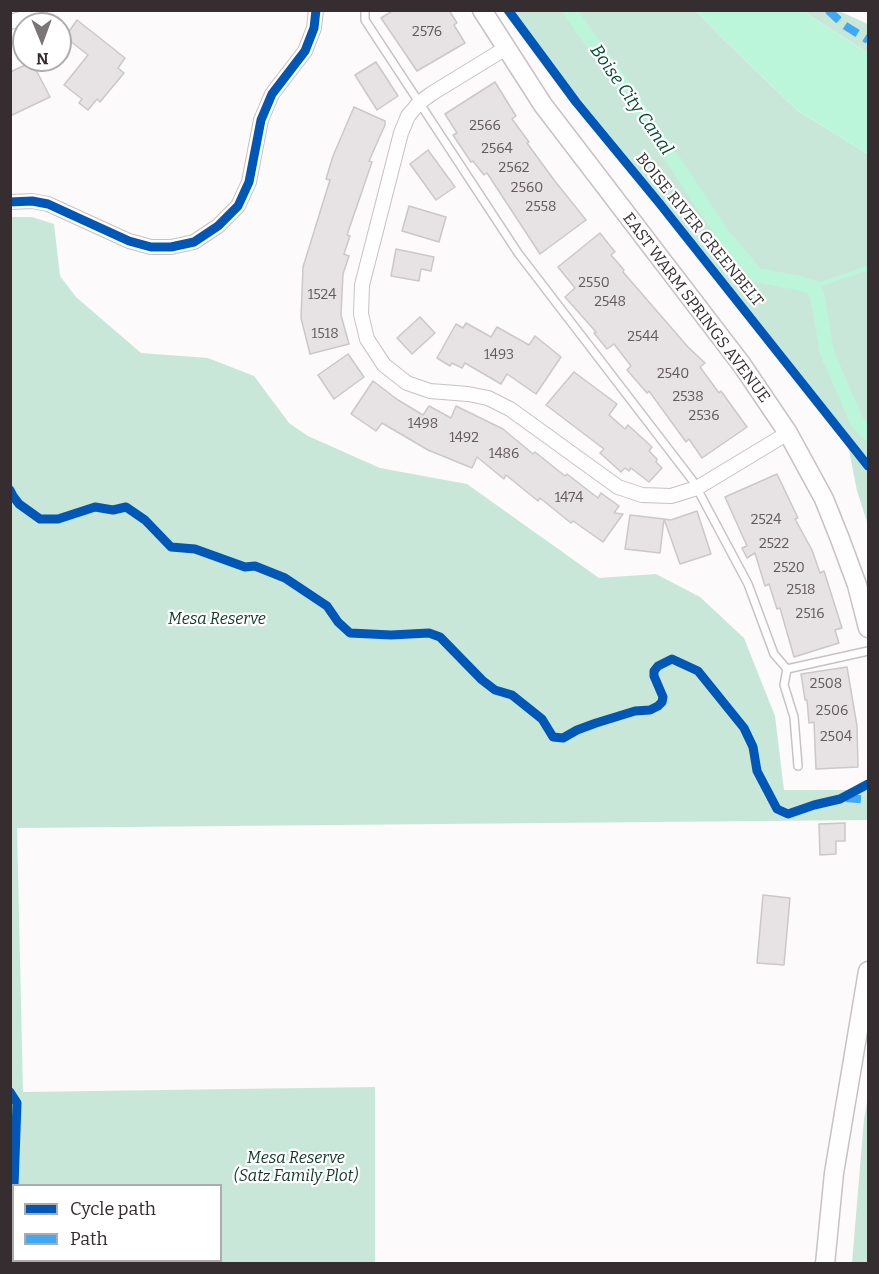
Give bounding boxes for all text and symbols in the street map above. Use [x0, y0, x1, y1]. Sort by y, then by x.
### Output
north arrow [12, 12, 72, 72]
house number: 2576 [412, 24, 442, 40]
water label: Boise City Canal [585, 41, 677, 159]
text: N [36, 49, 49, 68]
house number: 2566 [469, 118, 501, 134]
house number: 2564 [481, 141, 513, 157]
street label: BOISE RIVER GREENBELT [631, 149, 767, 311]
house number: 2562 [499, 160, 529, 176]
house number: 2560 [511, 180, 543, 196]
house number: 2558 [526, 199, 556, 215]
street label: EAST WARM SPRINGS AVENUE [618, 209, 774, 407]
house number: 2550 [578, 275, 610, 291]
house number: 1524 [308, 287, 336, 303]
house number: 2548 [594, 294, 626, 310]
house number: 1518 [311, 326, 339, 342]
house number: 2544 [627, 329, 659, 345]
house number: 1493 [484, 347, 514, 363]
house number: 2540 [657, 366, 689, 382]
house number: 2538 [672, 389, 704, 405]
house number: 2536 [689, 408, 719, 424]
house number: 1498 [408, 416, 438, 432]
house number: 1492 [449, 430, 479, 446]
house number: 1486 [489, 446, 519, 462]
house number: 1474 [555, 490, 583, 506]
house number: 2524 [751, 512, 781, 528]
house number: 2522 [759, 536, 789, 552]
house number: 2520 [773, 560, 805, 576]
house number: 2518 [786, 582, 816, 598]
house number: 2516 [796, 606, 824, 622]
park label: Mesa Reserve [168, 610, 266, 630]
house number: 2508 [810, 676, 842, 692]
house number: 2506 [816, 703, 848, 719]
house number: 2504 [820, 729, 852, 745]
park label: Mesa Reserve (Satz Family Plot) [234, 1149, 358, 1187]
legend [12, 1184, 222, 1262]
text: Cycle path [70, 1198, 156, 1220]
text: Path [70, 1228, 108, 1250]

